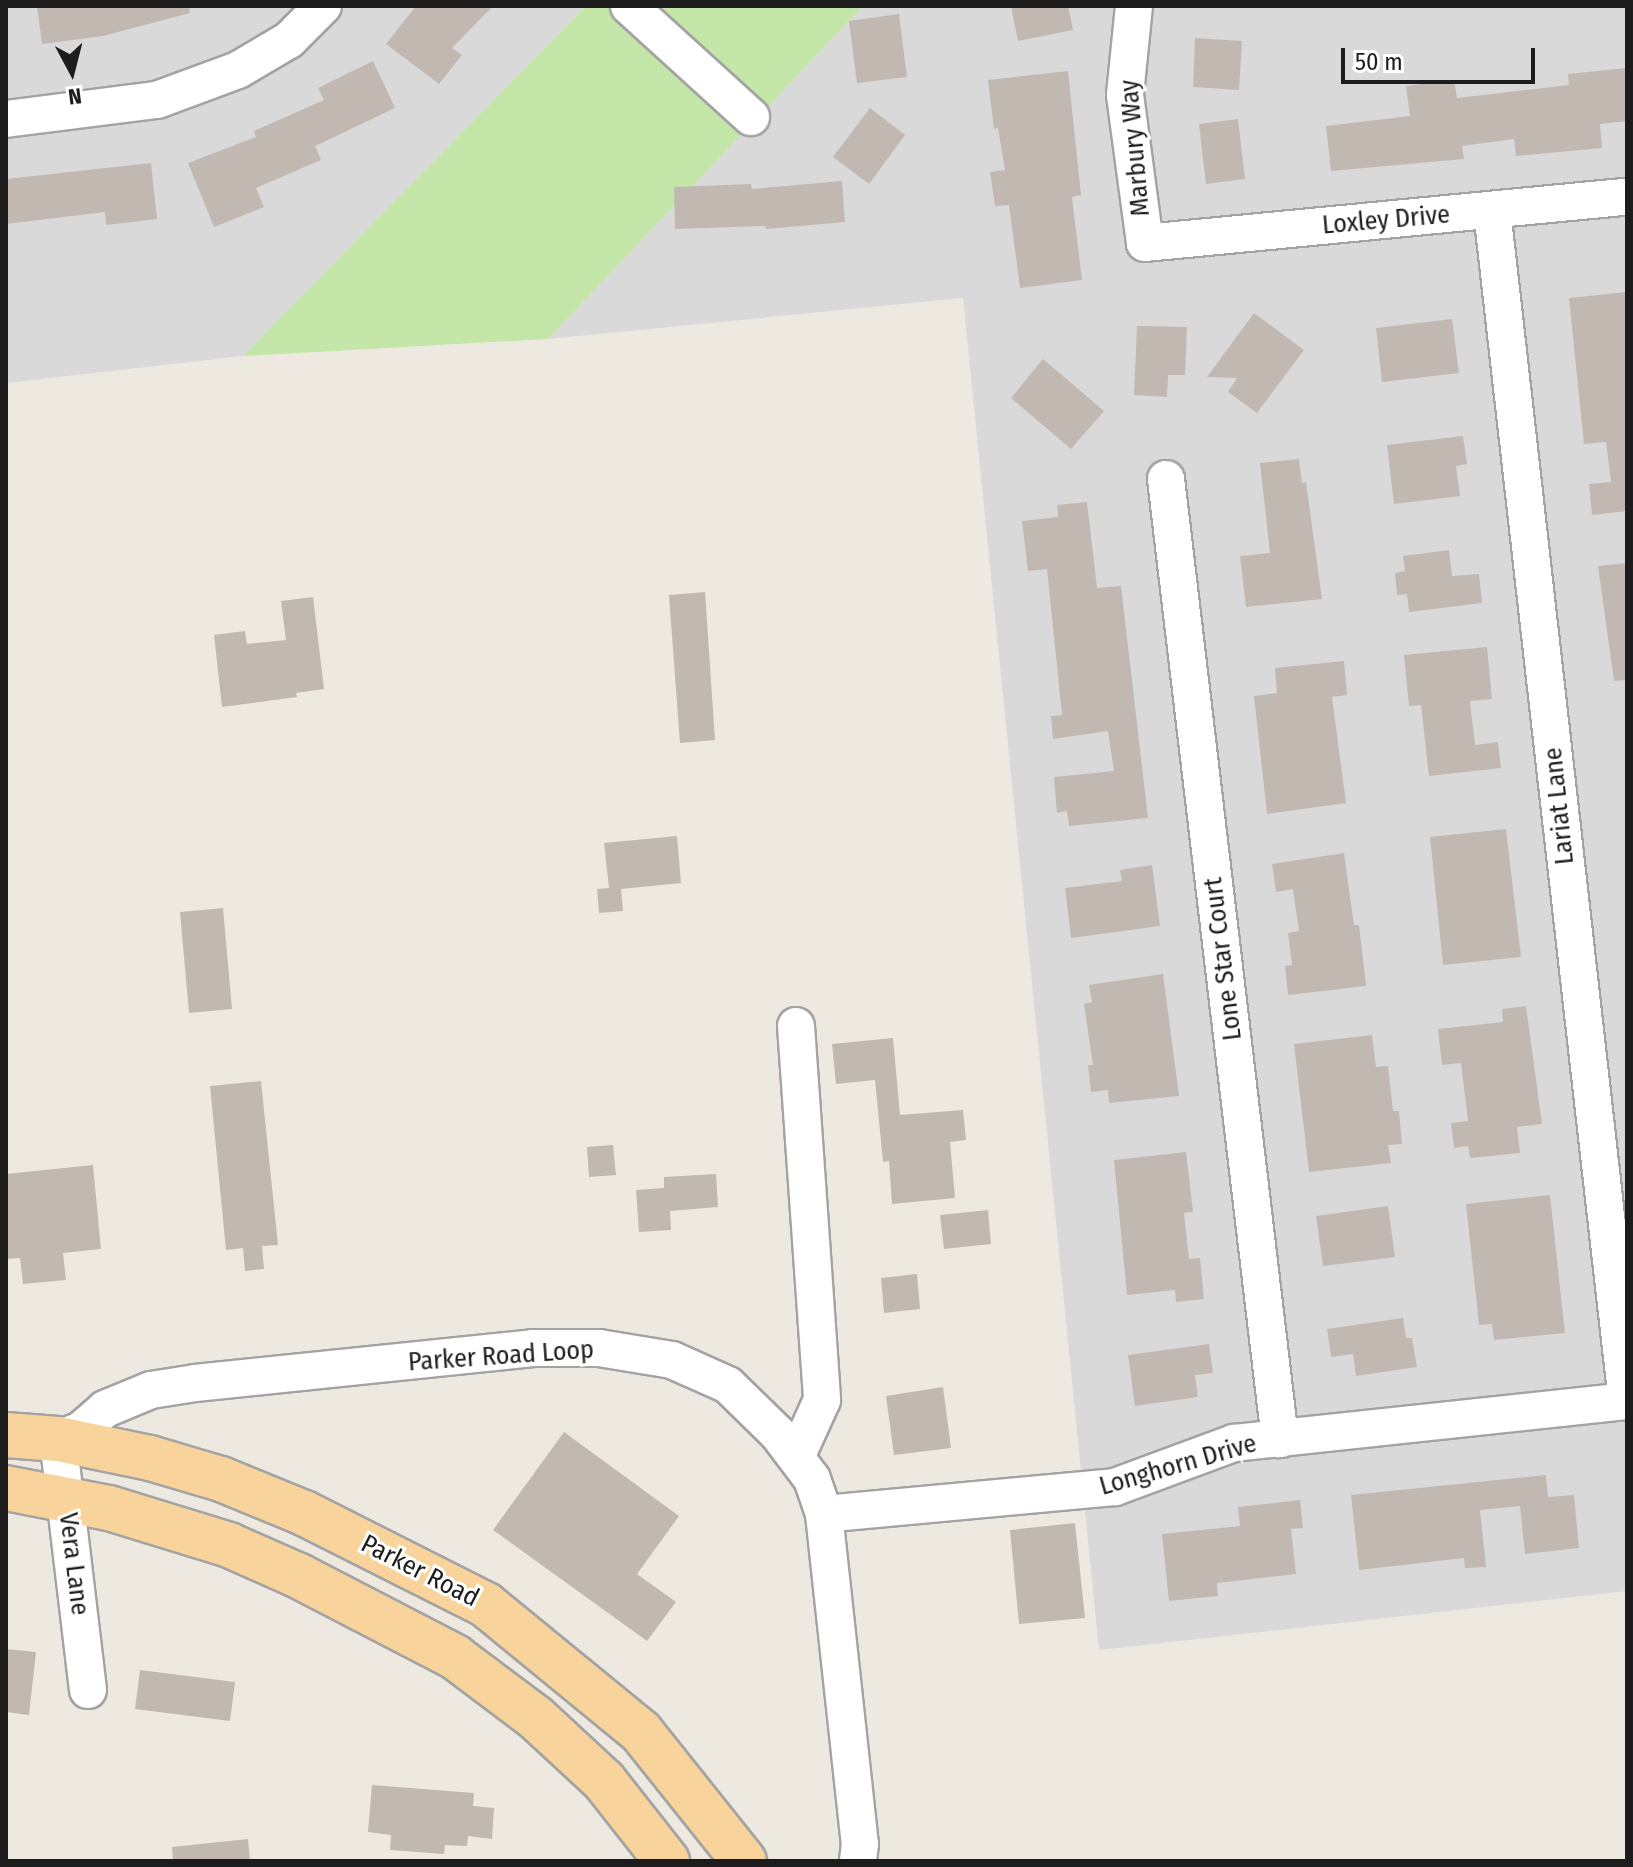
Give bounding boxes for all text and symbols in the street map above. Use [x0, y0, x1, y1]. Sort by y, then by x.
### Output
north arrow [32, 32, 112, 112]
scale bar [1345, 32, 1539, 82]
text: 50 m [1355, 48, 1403, 76]
street label: Marbury Way [1113, 78, 1157, 218]
text: N [67, 82, 83, 111]
street label: Loxley Drive [1321, 199, 1451, 241]
street label: Lariat Lane [1537, 746, 1581, 866]
street label: Lone Star Court [1198, 876, 1248, 1042]
street label: Parker Road Loop [407, 1334, 595, 1378]
street label: Longhorn Drive [1096, 1428, 1260, 1502]
street label: Vera Lane [52, 1511, 96, 1617]
street label: Parker Road [356, 1528, 484, 1614]

